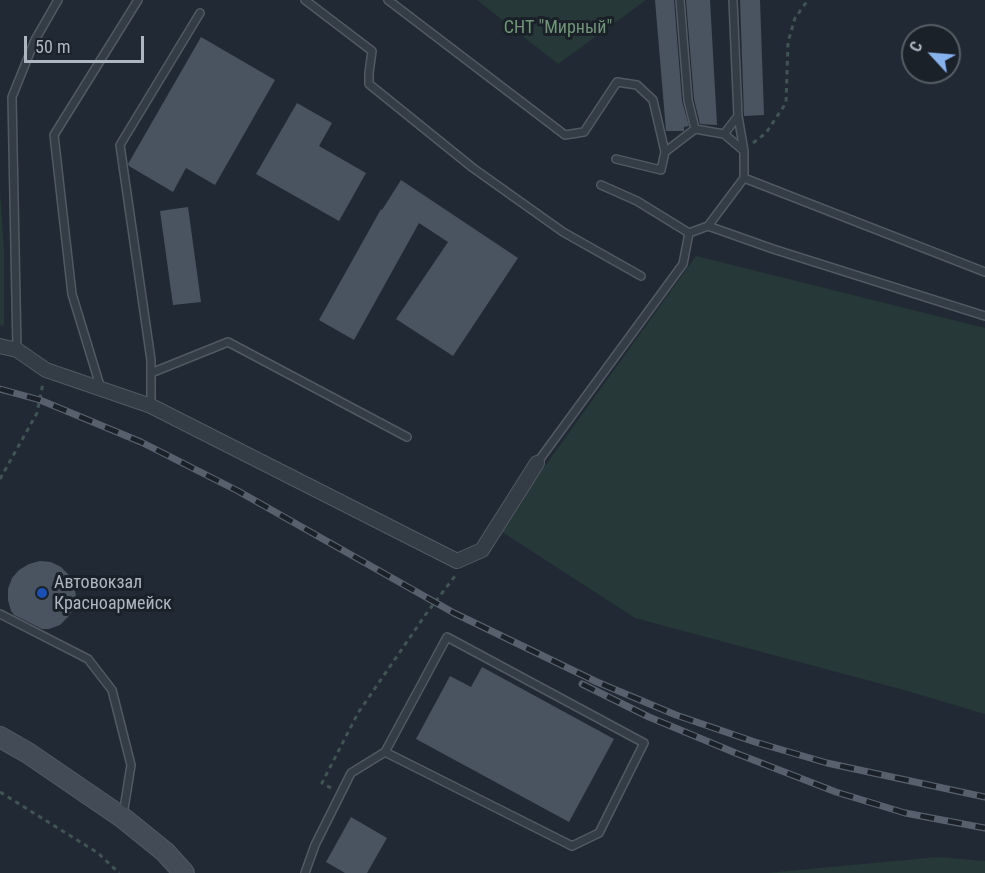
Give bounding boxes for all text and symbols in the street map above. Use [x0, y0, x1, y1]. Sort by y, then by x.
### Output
park label: СНТ "Мирный" [504, 17, 612, 39]
scale bar [27, 24, 147, 62]
north arrow [901, 24, 961, 84]
text: 50 m [35, 36, 70, 57]
text: С [906, 39, 927, 55]
place label: Автовокзал Красноармейск [54, 572, 172, 614]
marker: Автовокзал Красноармейск [35, 586, 49, 600]

